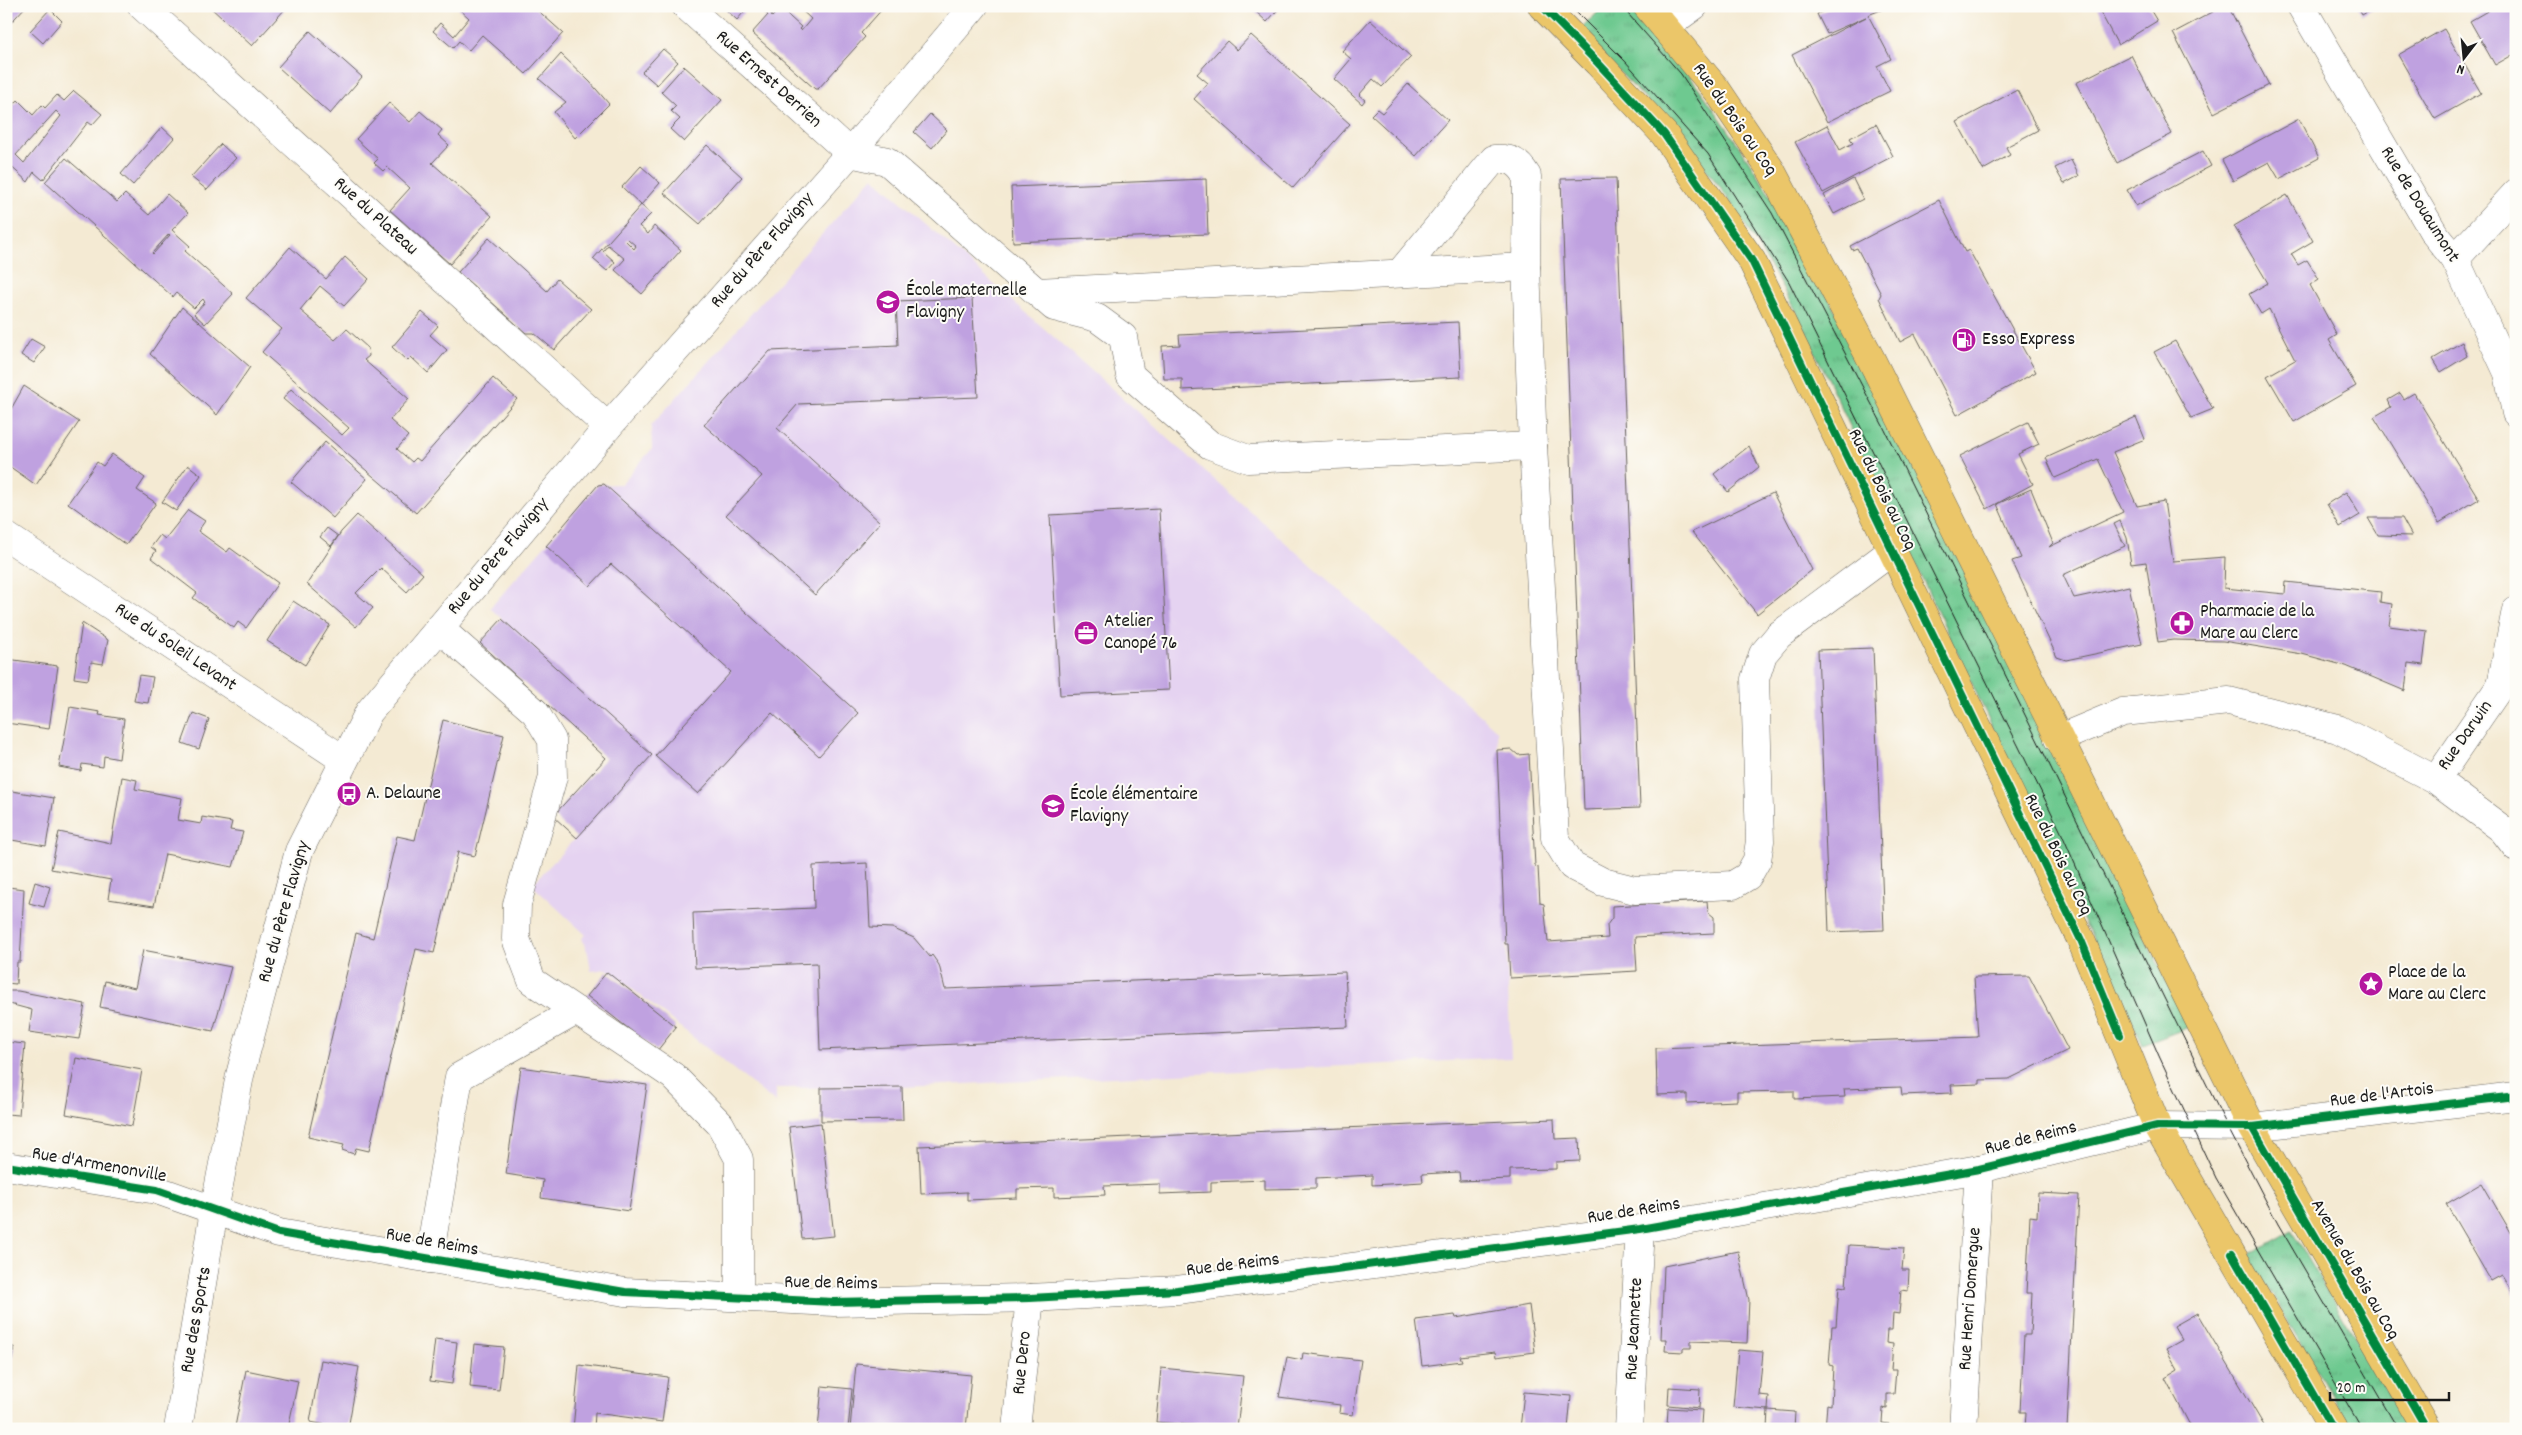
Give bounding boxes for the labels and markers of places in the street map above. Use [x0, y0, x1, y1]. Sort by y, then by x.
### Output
place label: École maternelle Flavigny [906, 278, 1027, 327]
school or university icon: École maternelle Flavigny [875, 289, 901, 315]
fuel station icon: Esso Express [1951, 327, 1977, 353]
place label: Esso Express [1982, 327, 2075, 354]
place label: Pharmacie de la Mare au Clerc [2200, 599, 2315, 648]
place label: Atelier Canopé 76 [1104, 609, 1177, 658]
pharmacy icon: Pharmacie de la Mare au Clerc [2169, 610, 2195, 636]
office icon: Atelier Canopé 76 [1073, 620, 1099, 646]
bus stop icon: A. Delaune [336, 781, 362, 807]
place label: A. Delaune [366, 781, 441, 808]
place label: École élémentaire Flavigny [1070, 782, 1198, 831]
school or university icon: École élémentaire Flavigny [1040, 793, 1066, 819]
place label: Place de la Mare au Clerc [2388, 960, 2486, 1009]
place icon: Place de la Mare au Clerc [2358, 971, 2384, 997]

